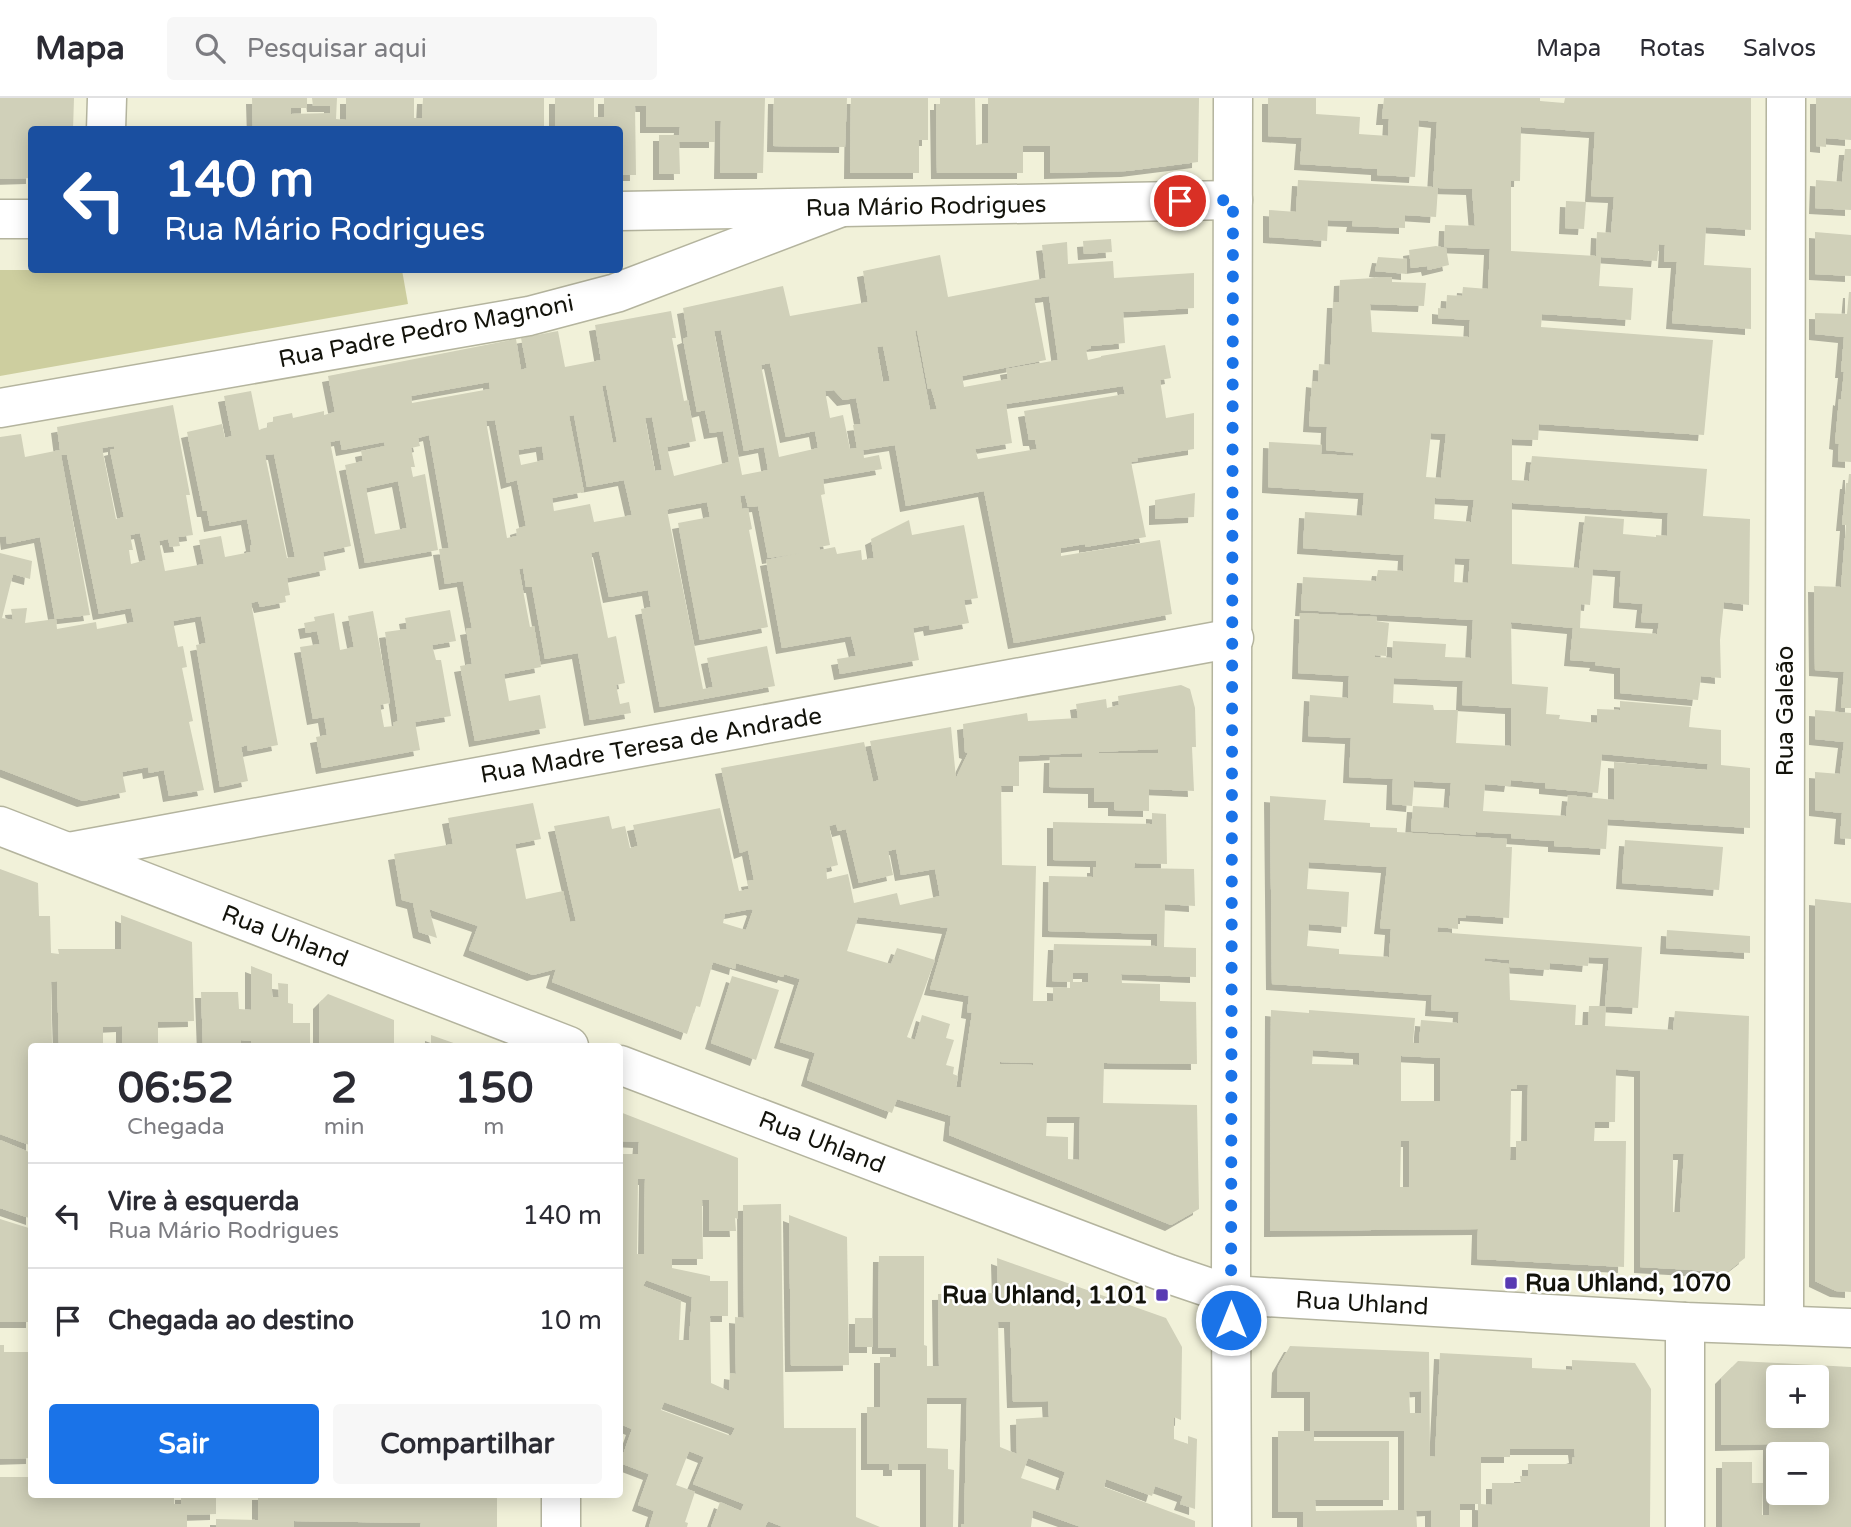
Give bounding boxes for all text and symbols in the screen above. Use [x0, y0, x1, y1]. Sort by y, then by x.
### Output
search box [167, 17, 657, 80]
text: Mapa [35, 29, 125, 68]
icon: search [191, 29, 229, 67]
text: Pesquisar aqui [247, 33, 427, 64]
text: Mapa [1536, 34, 1601, 63]
text: Rotas [1639, 34, 1705, 63]
text: Salvos [1743, 34, 1816, 63]
text: 140 m [164, 151, 314, 210]
icon: left [49, 154, 140, 245]
pin [1150, 171, 1210, 231]
icon: arrive [1161, 182, 1199, 220]
street label: Rua Mário Rodrigues [805, 190, 1047, 223]
text: Rua Mário Rodrigues [164, 211, 485, 249]
street label: Rua Padre Pedro Magnoni [276, 289, 576, 374]
street label: Rua Galeão [1771, 646, 1800, 776]
street label: Rua Madre Teresa de Andrade [478, 701, 824, 790]
street label: Rua Uhland [217, 899, 352, 974]
text: 06:52 [118, 1063, 234, 1114]
text: 2 [331, 1063, 357, 1114]
text: 150 [454, 1063, 533, 1114]
street label: Rua Uhland [754, 1105, 889, 1180]
text: Chegada [127, 1113, 225, 1141]
text: min [324, 1113, 365, 1141]
text: m [483, 1113, 504, 1141]
text: Vire à esquerda [108, 1186, 299, 1217]
icon: left [49, 1197, 87, 1235]
text: 140 m [522, 1200, 602, 1231]
text: Rua Mário Rodrigues [108, 1217, 339, 1245]
place label: Rua Uhland, 1070 [1525, 1269, 1731, 1298]
marker: Rua Uhland, 1070 [1503, 1275, 1519, 1291]
place label: Rua Uhland, 1101 [942, 1281, 1148, 1310]
position arrow [1194, 1283, 1268, 1357]
street label: Rua Uhland [1295, 1286, 1429, 1321]
marker: Rua Uhland, 1101 [1154, 1287, 1170, 1303]
icon: arrive [49, 1302, 87, 1340]
text: Chegada ao destino [108, 1305, 354, 1336]
text: 10 m [539, 1305, 602, 1336]
map controls [1766, 1365, 1829, 1505]
button: + [1766, 1365, 1829, 1428]
button: Sair [49, 1404, 319, 1484]
button: Compartilhar [333, 1404, 602, 1484]
button: − [1766, 1442, 1829, 1505]

